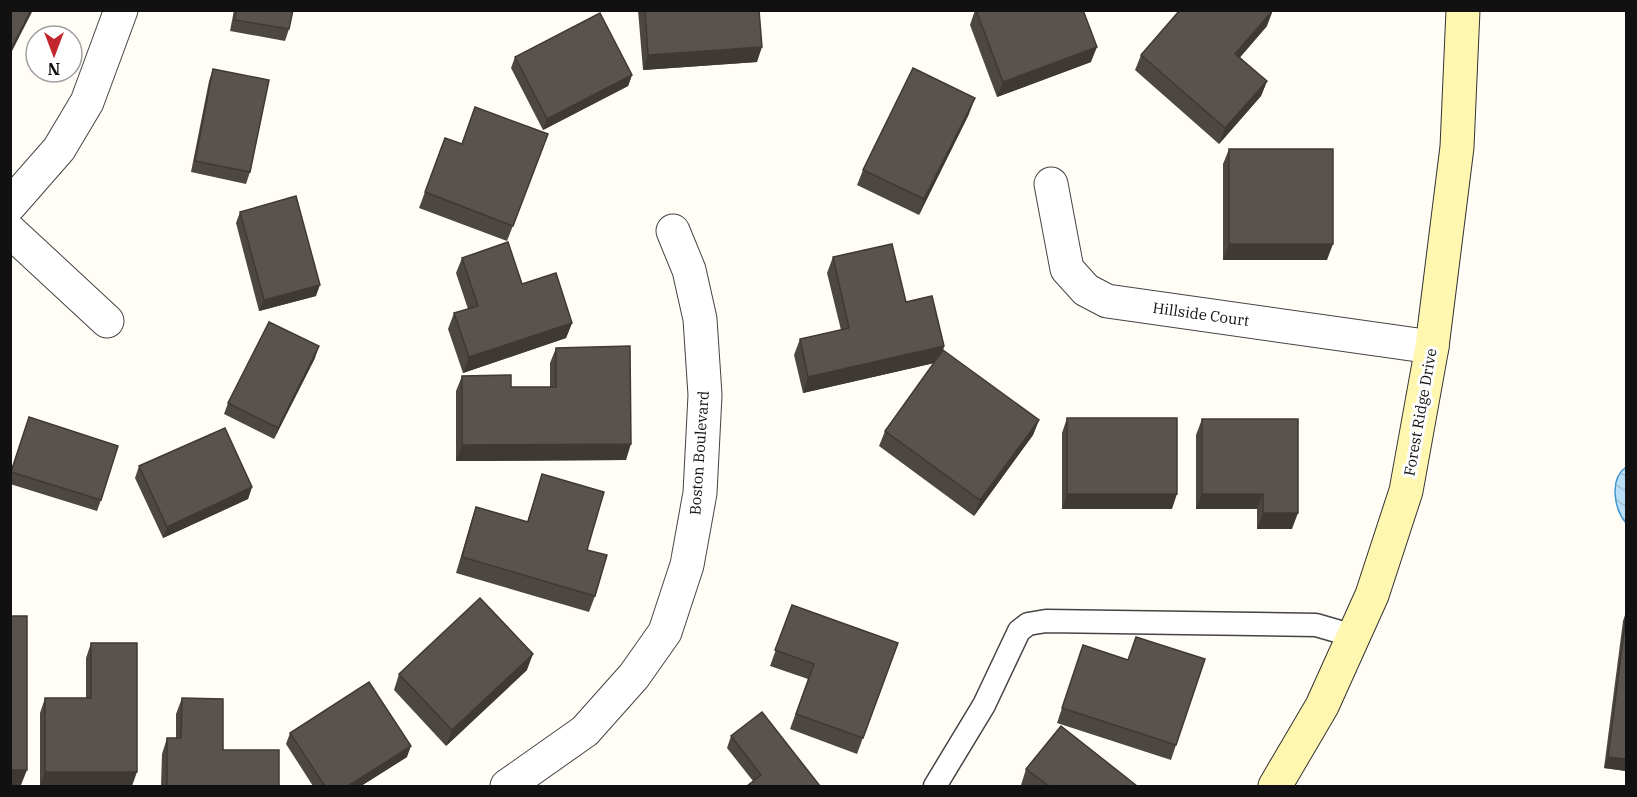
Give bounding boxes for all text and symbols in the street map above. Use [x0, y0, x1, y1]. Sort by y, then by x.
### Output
north arrow [24, 24, 84, 84]
text: N [48, 59, 60, 79]
street label: Hillside Court [1151, 298, 1251, 330]
street label: Forest Ridge Drive [1399, 347, 1441, 477]
street label: Boston Boulevard [685, 390, 713, 516]

